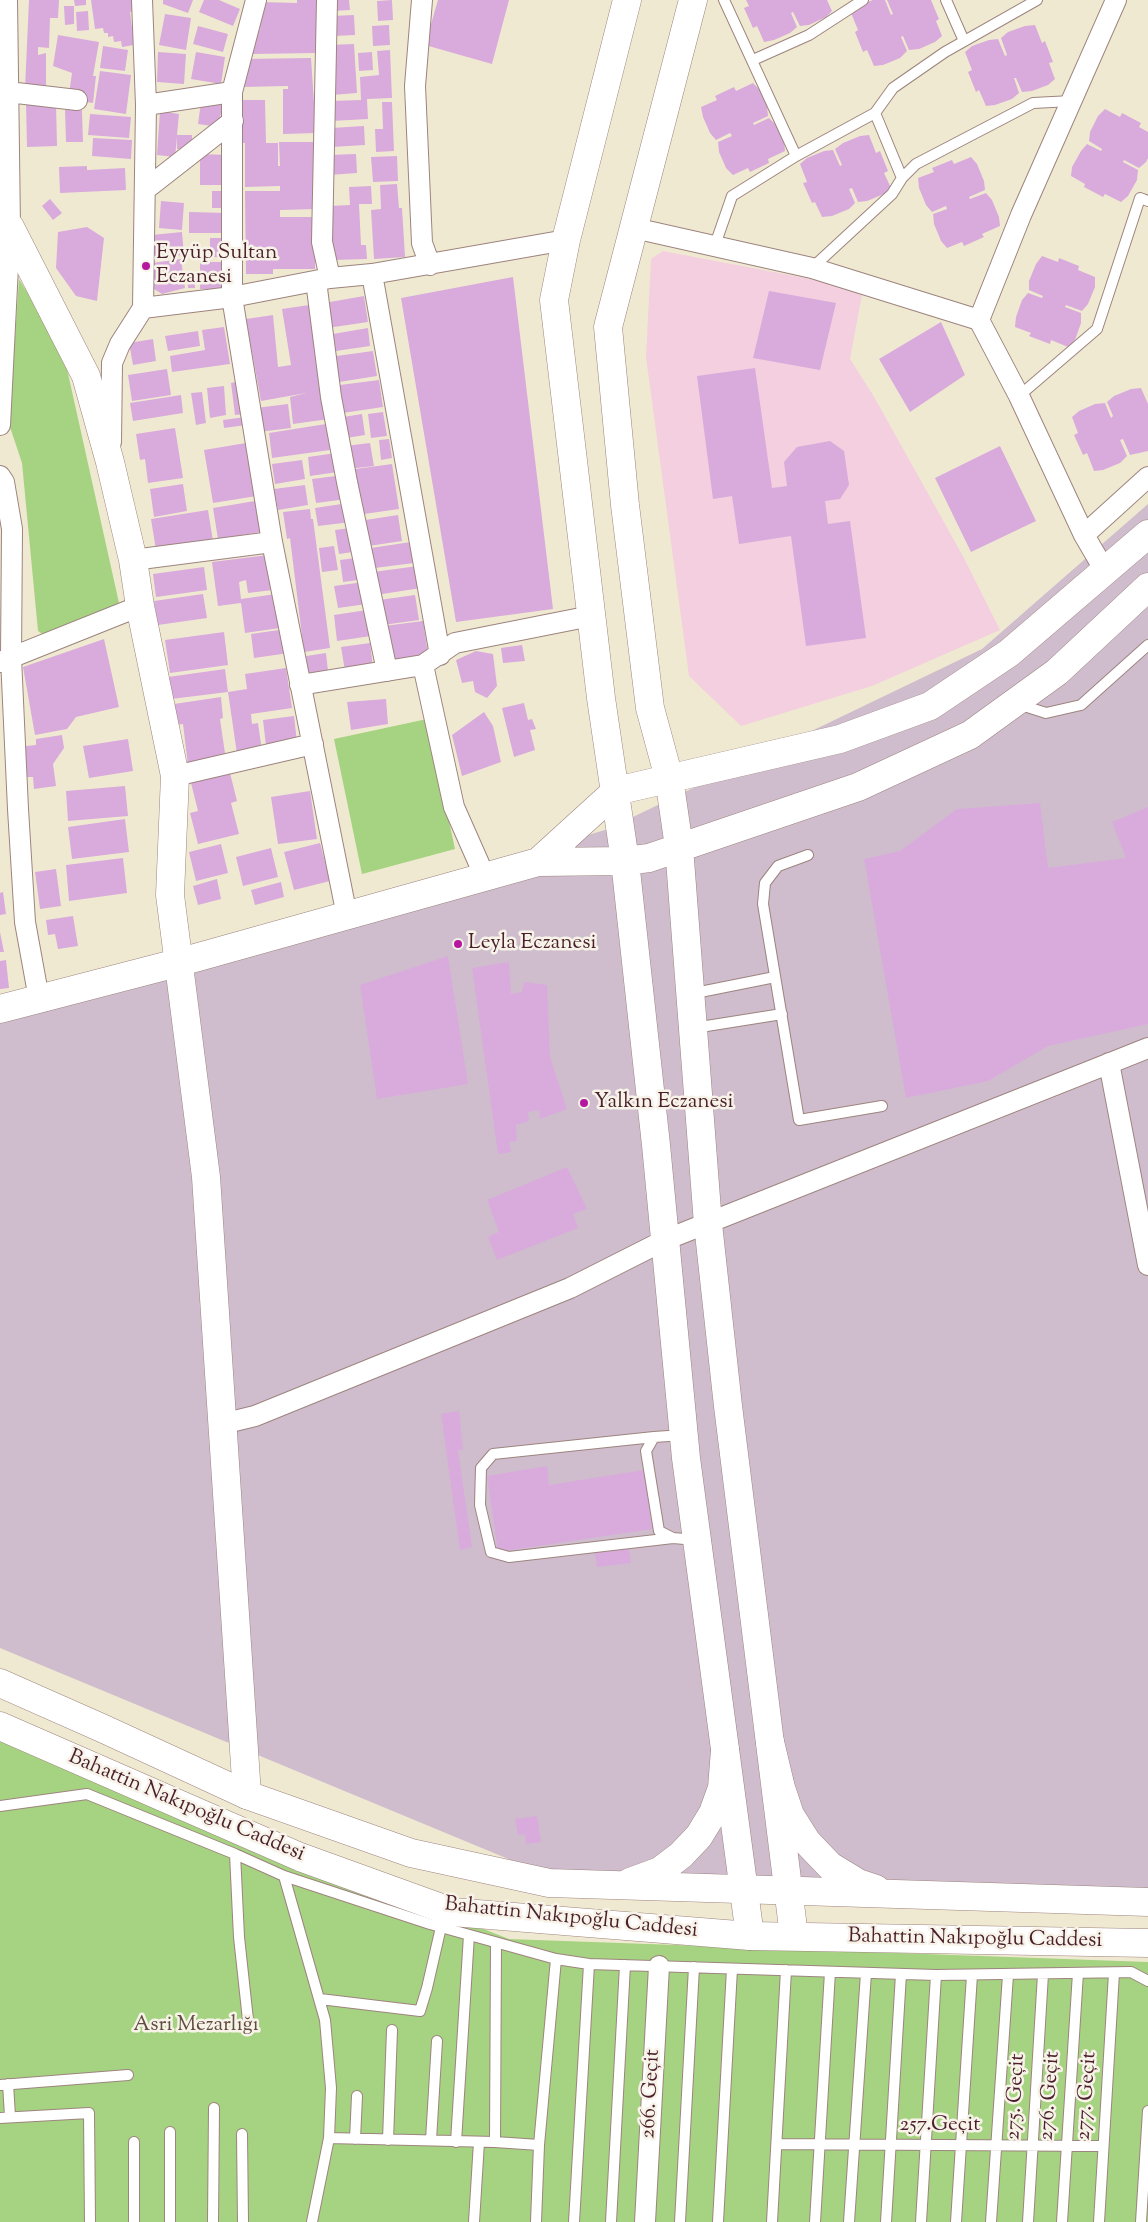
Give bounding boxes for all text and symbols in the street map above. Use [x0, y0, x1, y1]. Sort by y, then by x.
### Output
place label: Eyyüp Sultan Eczanesi [156, 241, 277, 291]
marker: Eyyüp Sultan Eczanesi [140, 260, 152, 272]
place label: Leyla Eczanesi [468, 931, 596, 957]
marker: Leyla Eczanesi [452, 938, 464, 950]
place label: Yalkın Eczanesi [594, 1090, 734, 1116]
marker: Yalkın Eczanesi [578, 1097, 590, 1109]
street label: Bahattin Nakıpoğlu Caddesi [64, 1746, 308, 1868]
street label: Bahattin Nakıpoğlu Caddesi [443, 1893, 699, 1945]
street label: Bahattin Nakıpoğlu Caddesi [848, 1925, 1102, 1955]
park label: Asri Mezarlığı [133, 2013, 259, 2039]
street label: 266. Geçit [637, 2049, 667, 2139]
street label: 276. Geçit [1035, 2050, 1067, 2142]
street label: 277. Geçit [1072, 2051, 1104, 2141]
street label: 275. Geçit [1002, 2053, 1032, 2141]
street label: 257.Geçit [900, 2113, 980, 2139]

